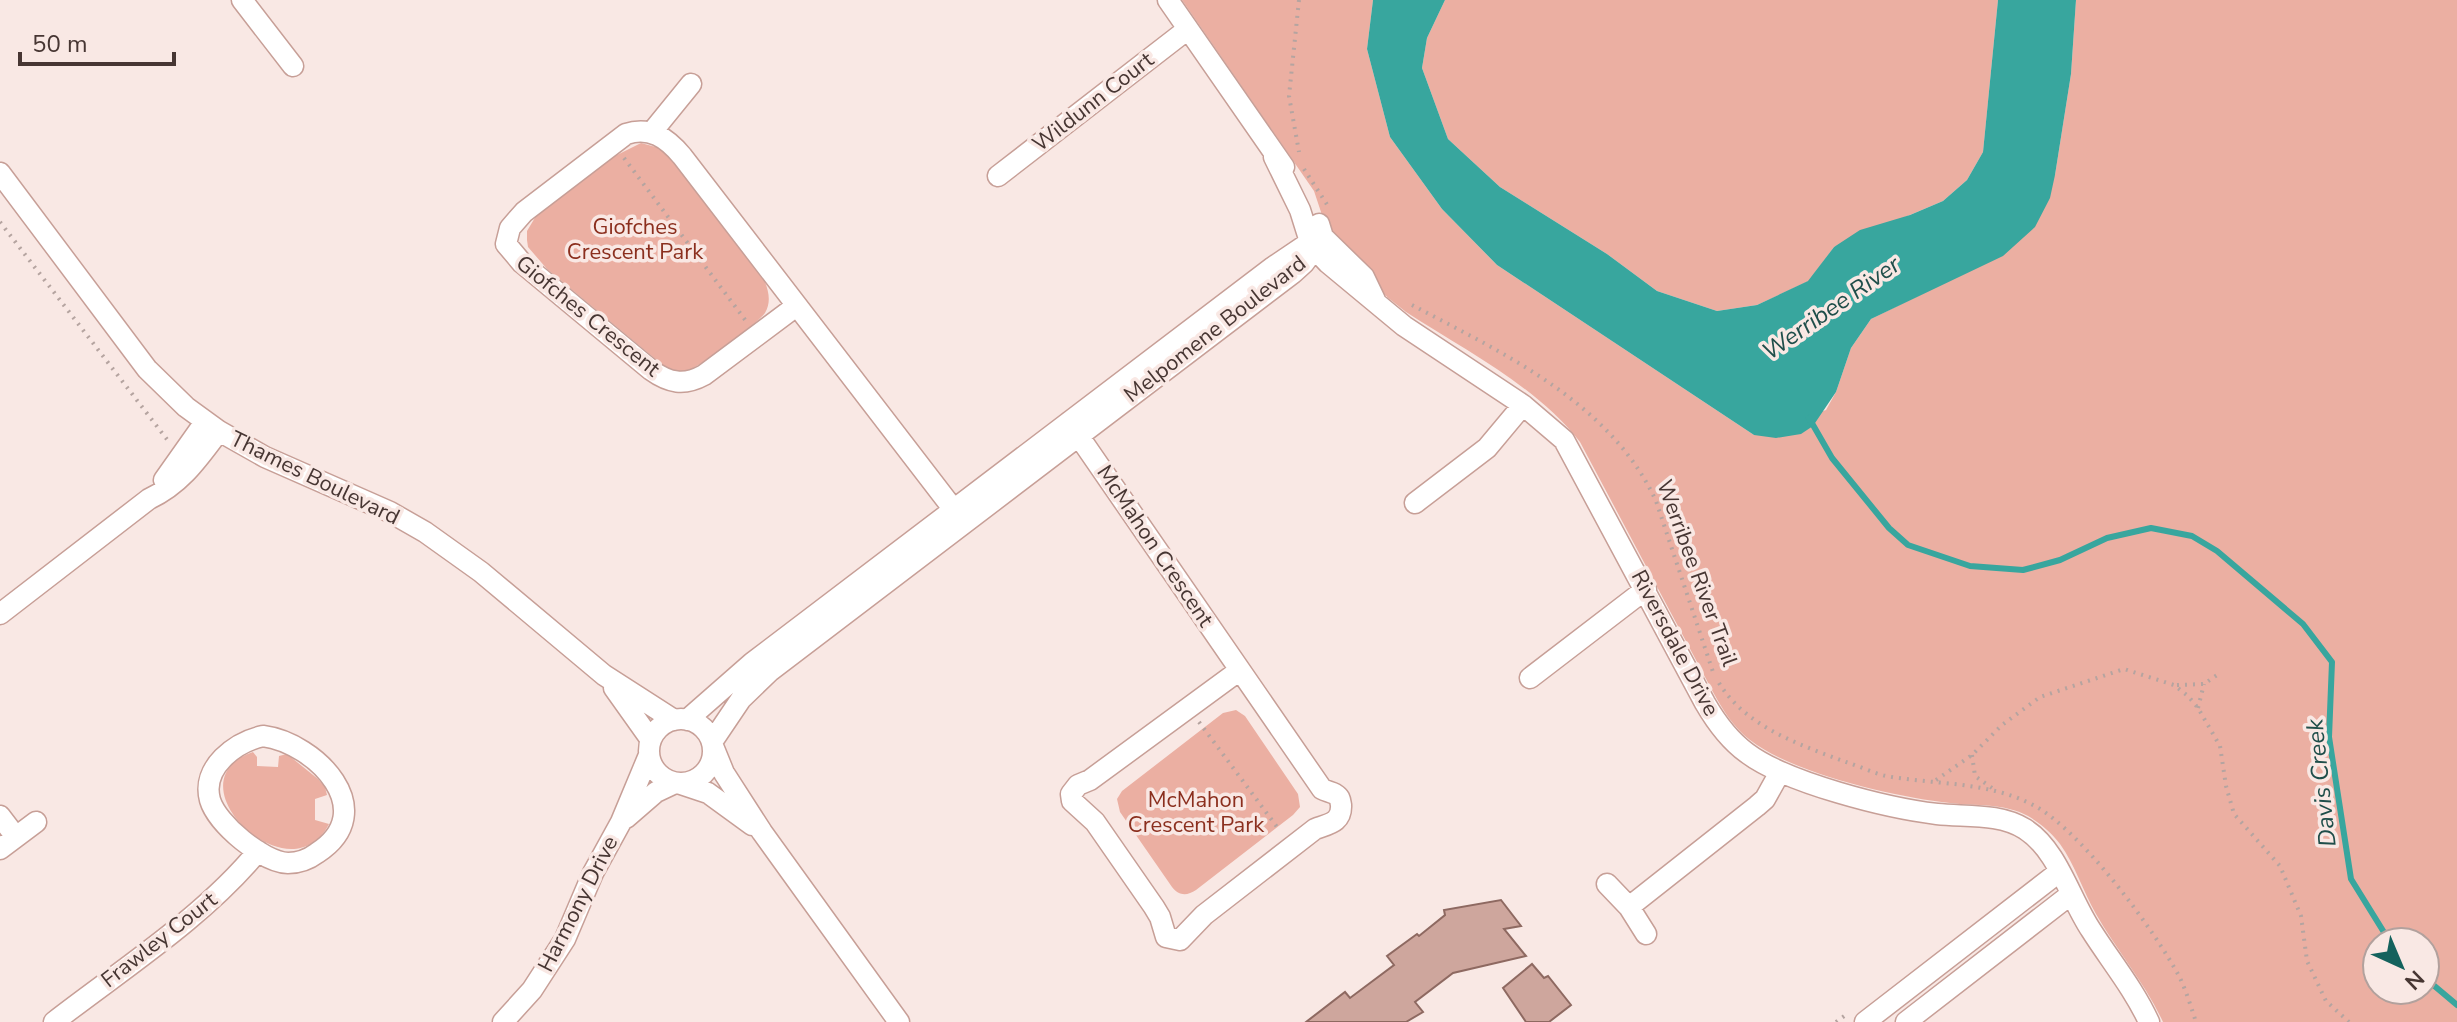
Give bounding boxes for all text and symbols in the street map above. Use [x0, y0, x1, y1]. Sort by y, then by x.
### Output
scale bar [20, 16, 174, 66]
text: 50 m [32, 28, 88, 60]
street label: Wildunn Court [1026, 45, 1160, 159]
park label: Giofches Crescent Park [567, 212, 704, 267]
street label: Giofches Crescent [510, 248, 667, 384]
street label: Melpomene Boulevard [1118, 248, 1312, 410]
water label: Werribee River [1756, 248, 1907, 367]
street label: Thames Boulevard [225, 424, 405, 532]
street label: McMahon Crescent [1090, 459, 1220, 633]
street label: Werribee River Trail [1649, 476, 1745, 671]
street label: Riversdale Drive [1624, 565, 1726, 721]
water label: Davis Creek [2298, 717, 2344, 848]
park label: McMahon Crescent Park [1128, 785, 1265, 840]
street label: Harmony Drive [531, 831, 625, 977]
street label: Frawley Court [95, 885, 223, 995]
north arrow [2361, 926, 2441, 1006]
text: N [2398, 963, 2431, 996]

